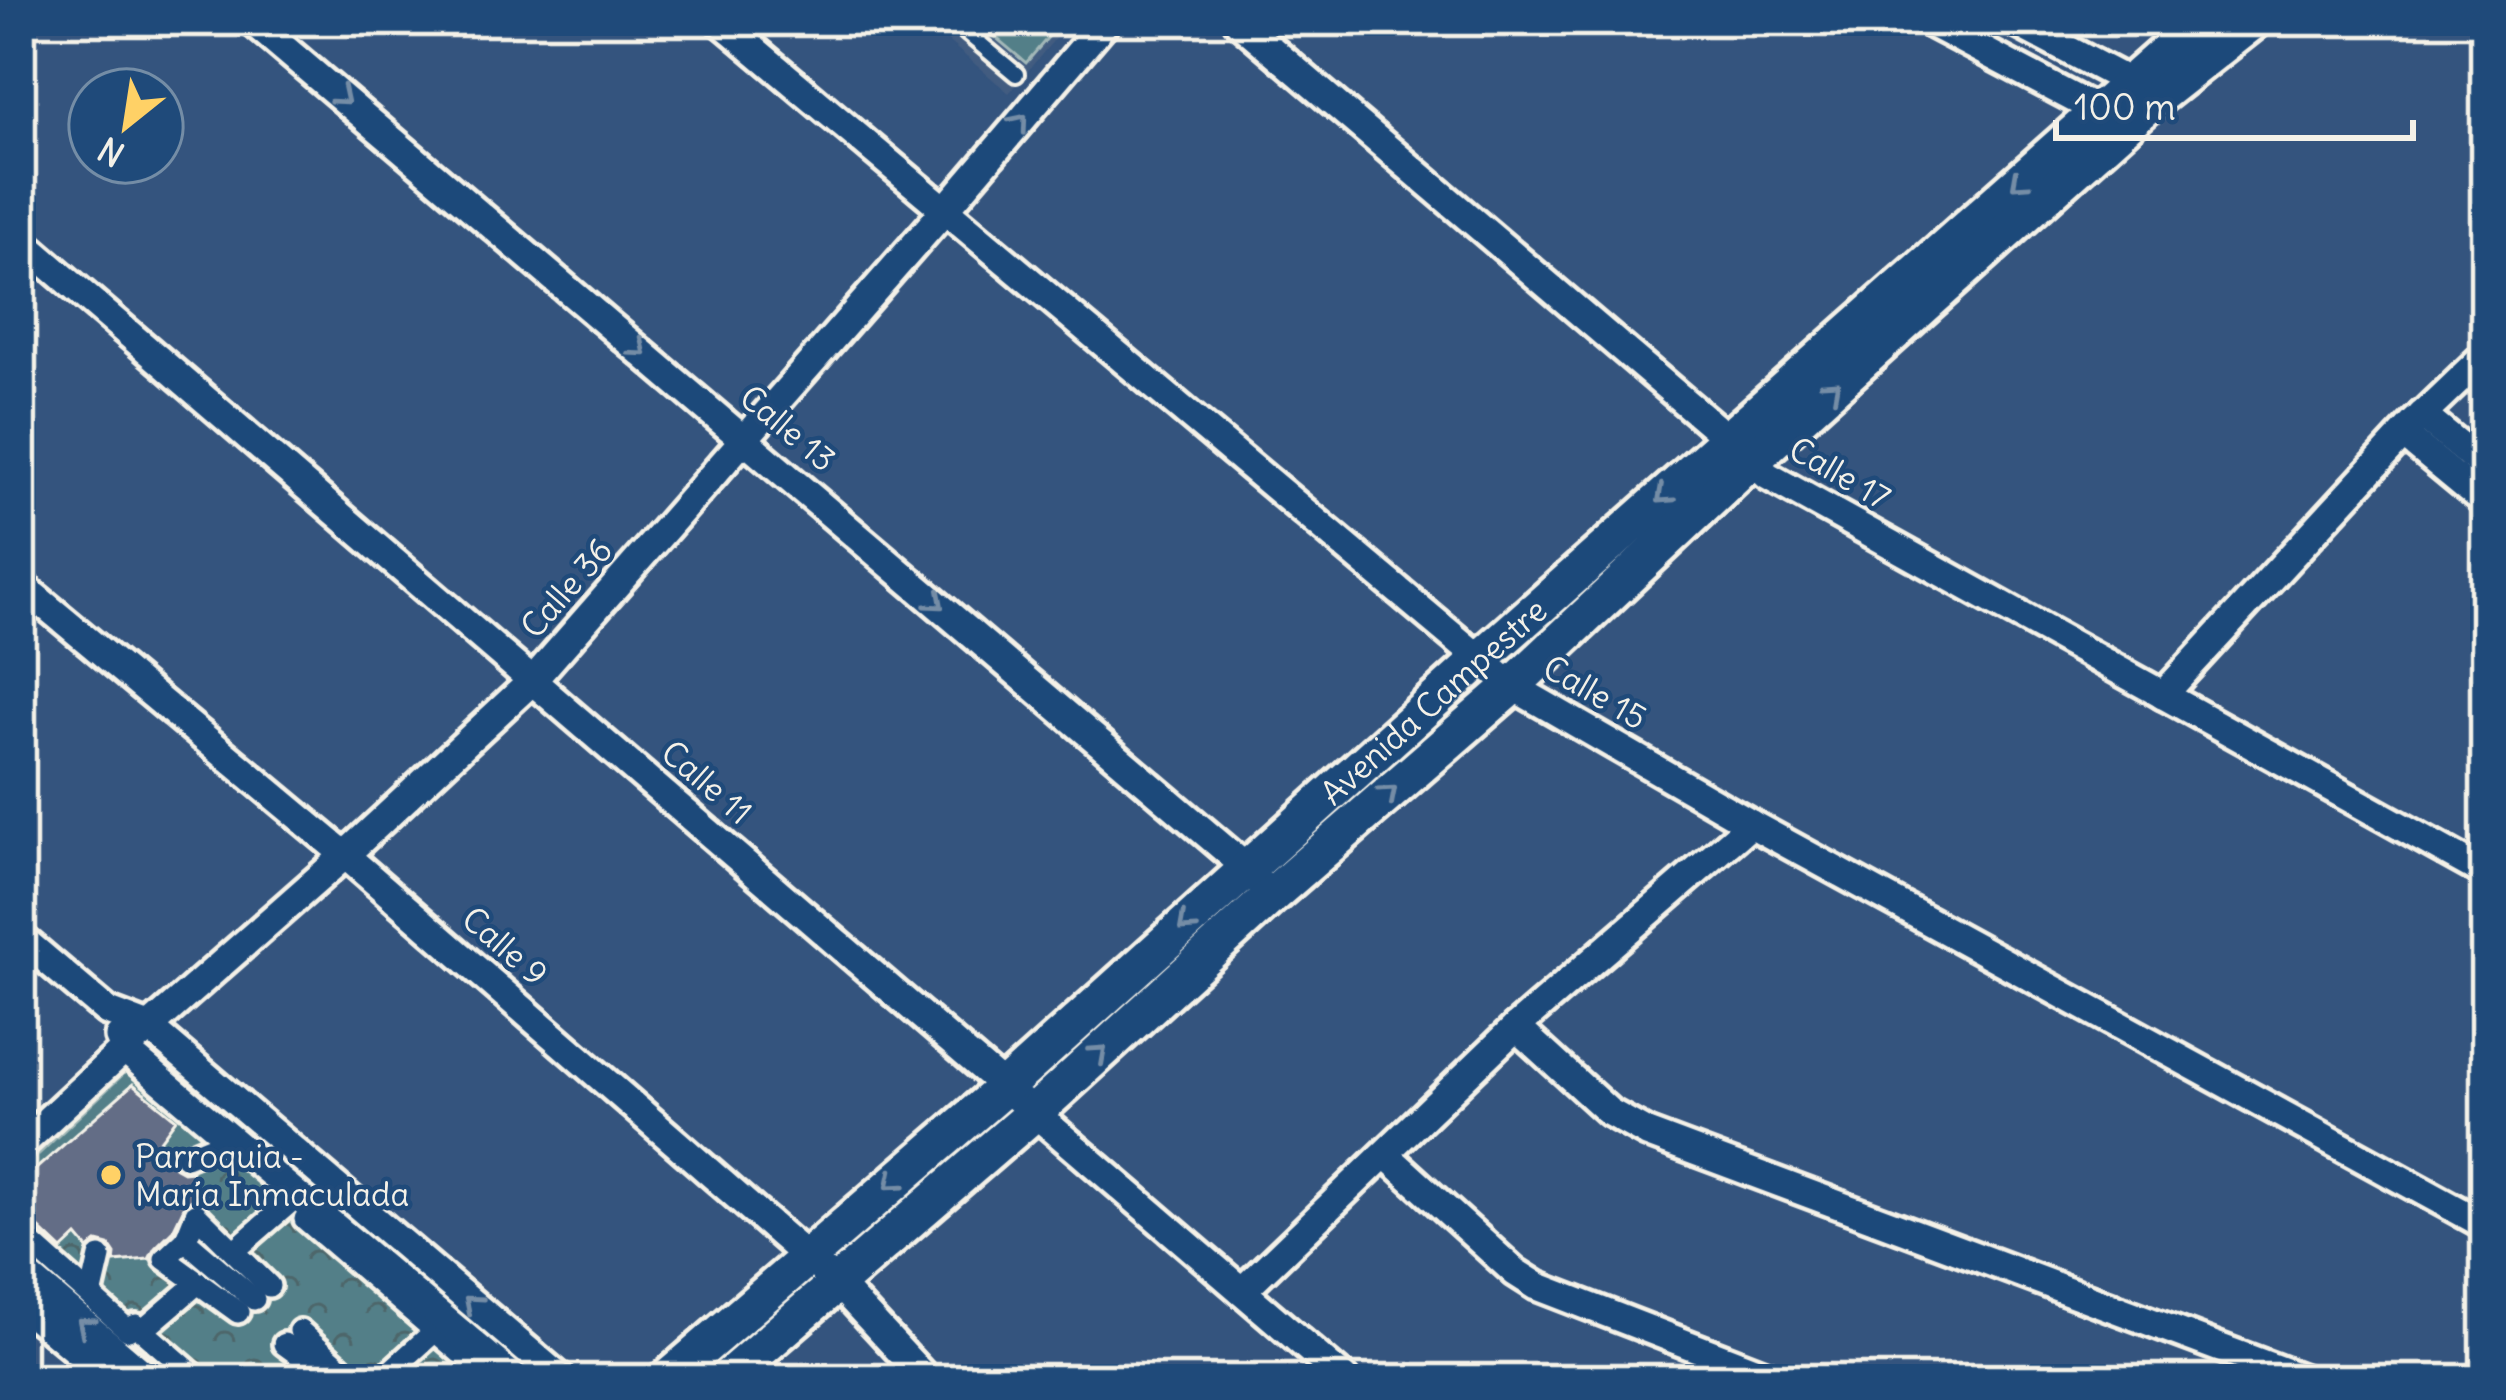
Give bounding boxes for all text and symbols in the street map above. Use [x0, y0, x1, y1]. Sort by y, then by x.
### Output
north arrow [66, 66, 186, 186]
scale bar [2056, 66, 2413, 140]
one-way arrow [328, 82, 350, 104]
text: 100 m [2074, 85, 2176, 130]
one-way arrow [1006, 114, 1028, 136]
text: N [91, 128, 131, 176]
one-way arrow [2010, 167, 2032, 189]
one-way arrow [625, 334, 647, 356]
street label: Calle 13 [731, 376, 845, 480]
one-way arrow [1818, 381, 1840, 402]
street label: Calle 17 [1782, 427, 1898, 519]
one-way arrow [1656, 482, 1678, 503]
street label: Calle 36 [511, 530, 621, 646]
one-way arrow [922, 587, 944, 609]
street label: Avenida Campestre [1312, 589, 1555, 814]
street label: Calle 15 [1536, 646, 1654, 738]
street label: Calle 11 [653, 731, 761, 833]
one-way arrow [1376, 786, 1397, 807]
street label: Calle 9 [454, 897, 556, 995]
one-way arrow [1178, 910, 1200, 932]
one-way arrow [1086, 1046, 1107, 1068]
place label: Parroquia - María Inmaculada [135, 1135, 409, 1215]
marker: Parroquia - María Inmaculada [98, 1162, 124, 1188]
one-way arrow [885, 1168, 907, 1189]
one-way arrow [464, 1296, 486, 1317]
one-way arrow [77, 1317, 99, 1339]

